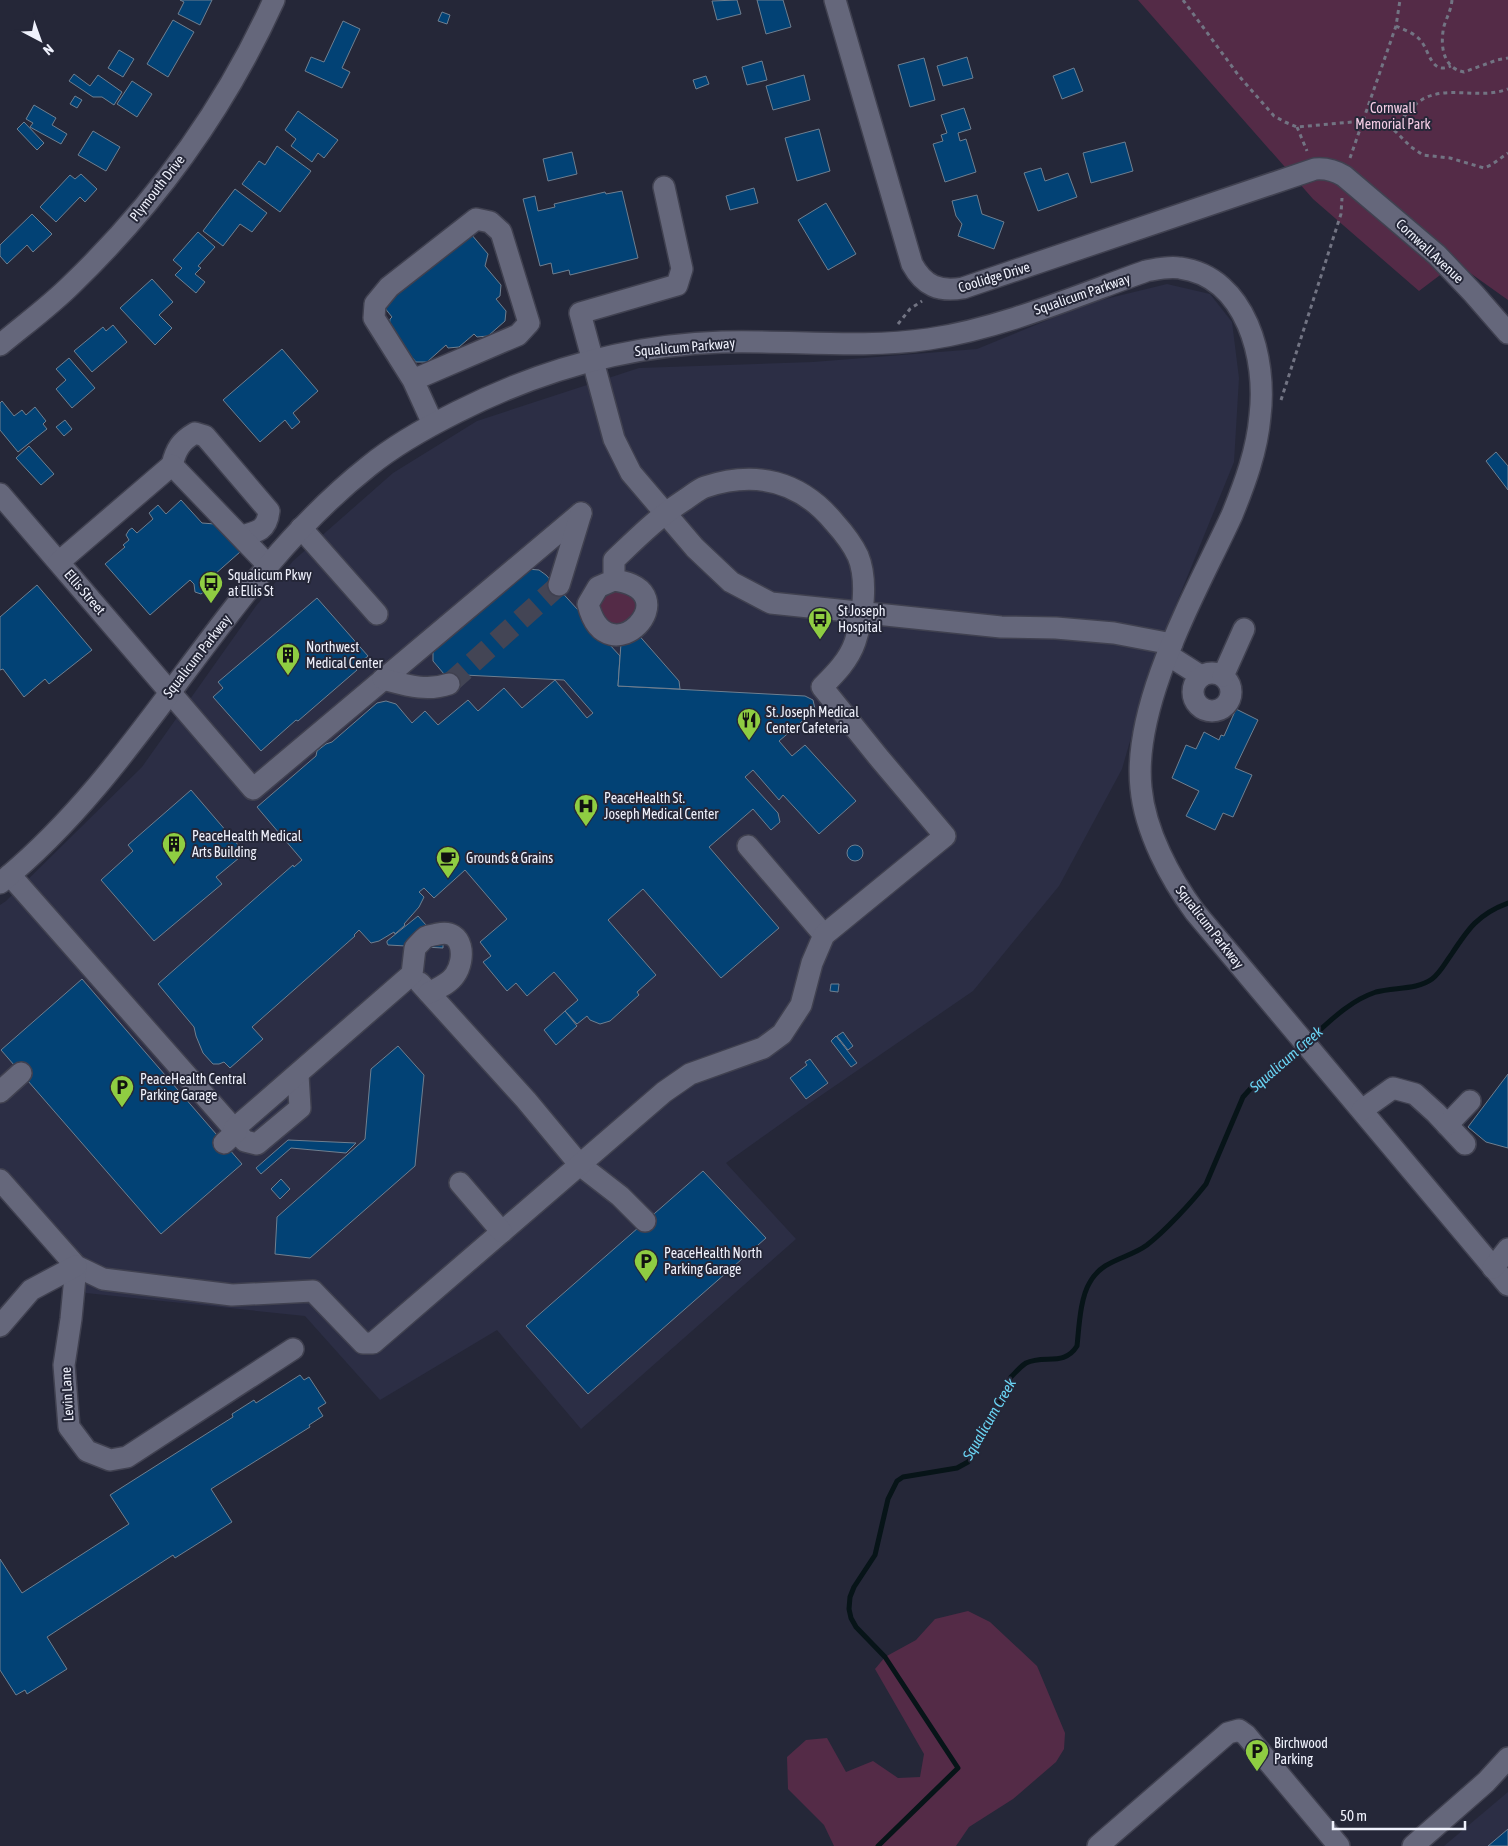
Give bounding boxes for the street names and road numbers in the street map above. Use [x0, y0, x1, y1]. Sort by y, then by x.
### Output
street label: Plymouth Drive [126, 152, 188, 224]
street label: Cornwall Avenue [1393, 216, 1467, 286]
street label: Coolidge Drive [956, 258, 1032, 296]
street label: Squalicum Parkway [1032, 270, 1132, 318]
street label: Squalicum Parkway [634, 335, 736, 359]
street label: Ellis Street [61, 566, 109, 618]
street label: Squalicum Parkway [160, 611, 234, 701]
street label: Squalicum Parkway [1173, 882, 1247, 972]
street label: Levin Lane [58, 1366, 76, 1422]

